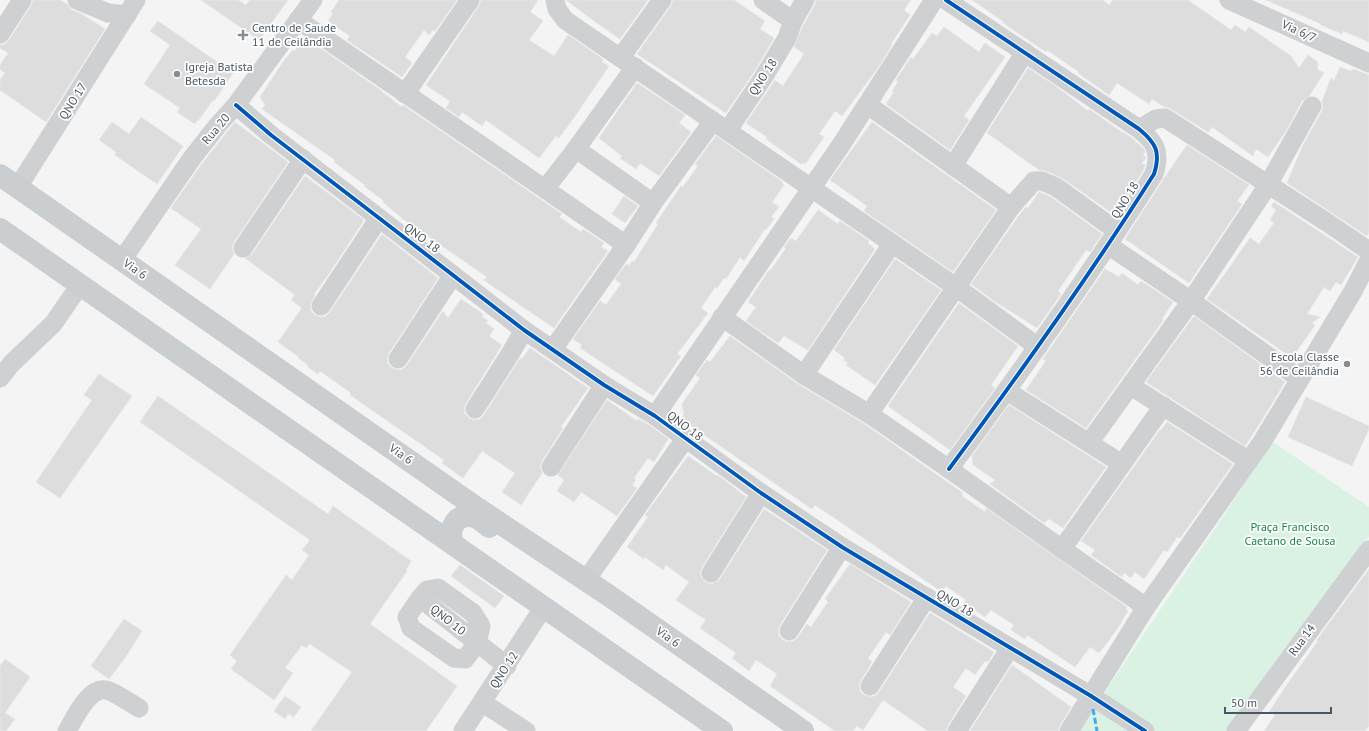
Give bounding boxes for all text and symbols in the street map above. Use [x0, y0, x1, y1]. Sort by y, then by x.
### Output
street label: Via 6/7 [1279, 16, 1319, 45]
place label: Centro de Saude 11 de Ceilândia [252, 20, 336, 49]
marker: Centro de Saude 11 de Ceilândia [237, 29, 249, 41]
street label: QNO 18 [745, 56, 780, 98]
place label: Igreja Batista Betesda [185, 59, 253, 88]
marker: Igreja Batista Betesda [172, 69, 182, 79]
street label: QNO 17 [55, 79, 90, 122]
street label: Rua 20 [198, 110, 233, 147]
street label: QNO 18 [1107, 178, 1142, 221]
street label: QNO 18 [402, 219, 443, 256]
street label: Via 6 [120, 254, 150, 282]
place label: Escola Classe 56 de Ceilândia [1260, 349, 1339, 378]
marker: Escola Classe 56 de Ceilândia [1342, 359, 1352, 369]
street label: QNO 18 [665, 407, 706, 444]
street label: Via 6 [386, 439, 416, 467]
park label: Praça Francisco Caetano de Sousa [1245, 519, 1336, 548]
street label: QNO 18 [934, 586, 977, 620]
street label: QNO 10 [428, 601, 469, 638]
street label: Rua 14 [1285, 620, 1318, 659]
street label: Via 6 [653, 622, 683, 650]
street label: QNO 12 [486, 649, 521, 691]
scale bar [1225, 689, 1331, 715]
text: 50 m [1231, 695, 1257, 710]

